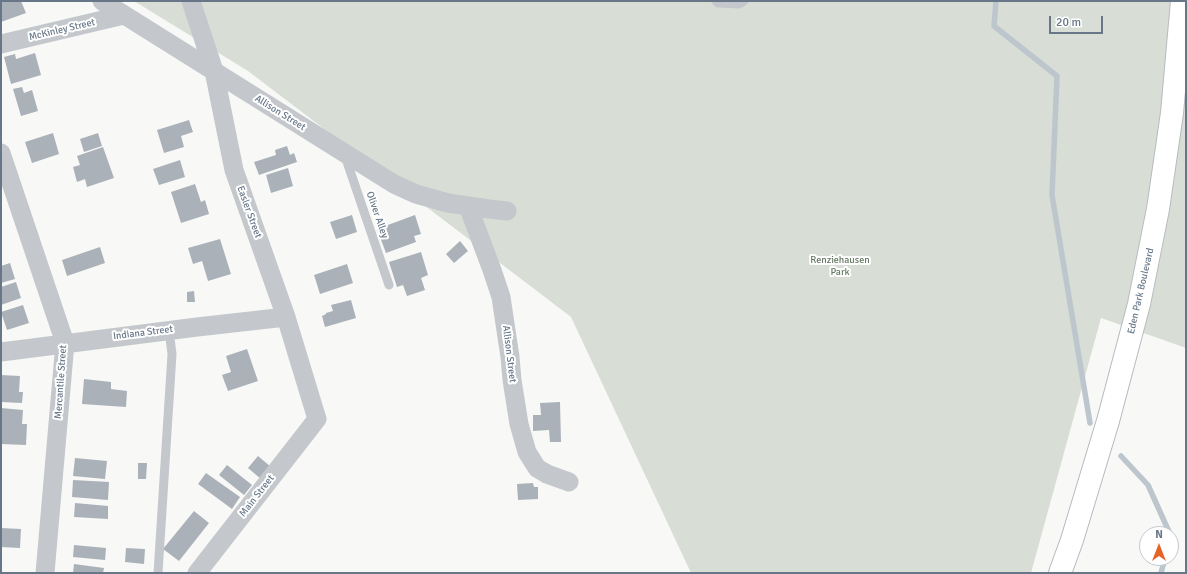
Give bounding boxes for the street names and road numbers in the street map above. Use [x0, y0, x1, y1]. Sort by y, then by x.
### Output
street label: McKinley Street [28, 17, 96, 43]
street label: Allison Street [252, 93, 308, 133]
street label: Easler Street [234, 184, 264, 240]
street label: Oliver Alley [363, 190, 391, 240]
street label: Eden Park Boulevard [1125, 247, 1157, 335]
street label: Indiana Street [112, 323, 174, 343]
street label: Allison Street [500, 325, 518, 383]
street label: Mercantile Street [52, 345, 70, 419]
street label: Main Street [237, 473, 277, 519]

